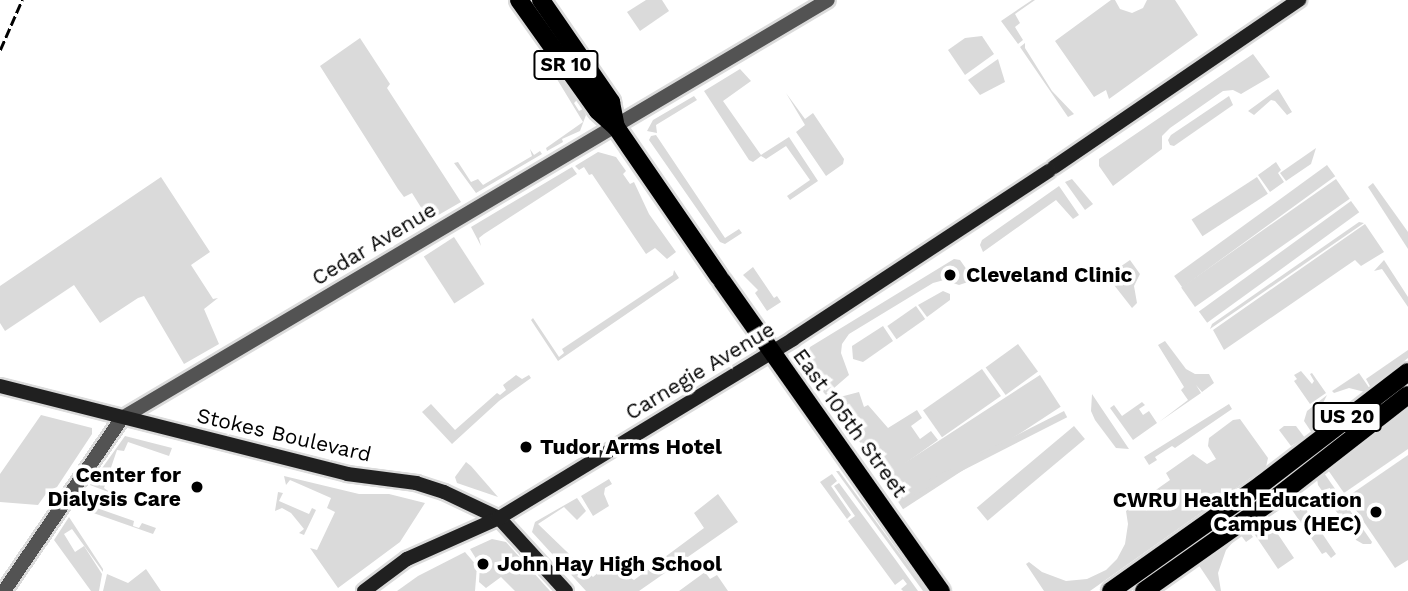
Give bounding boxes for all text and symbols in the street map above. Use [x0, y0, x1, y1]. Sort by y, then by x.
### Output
road number: SR 10 [533, 50, 599, 80]
street label: Cedar Avenue [307, 197, 441, 291]
place label: Cleveland Clinic [966, 262, 1132, 288]
marker: Cleveland Clinic [940, 265, 960, 285]
street label: Carnegie Avenue [621, 316, 779, 426]
street label: East 105th Street [788, 344, 912, 502]
road number: US 20 [1312, 402, 1382, 432]
street label: Stokes Boulevard [194, 403, 374, 467]
place label: Tudor Arms Hotel [540, 434, 723, 460]
marker: Tudor Arms Hotel [518, 439, 534, 455]
place label: Center for Dialysis Care [48, 462, 181, 512]
marker: Center for Dialysis Care [187, 477, 207, 497]
place label: CWRU Health Education Campus (HEC) [1113, 487, 1362, 537]
marker: CWRU Health Education Campus (HEC) [1368, 504, 1384, 520]
place label: John Hay High School [497, 551, 722, 577]
marker: John Hay High School [475, 556, 491, 572]

